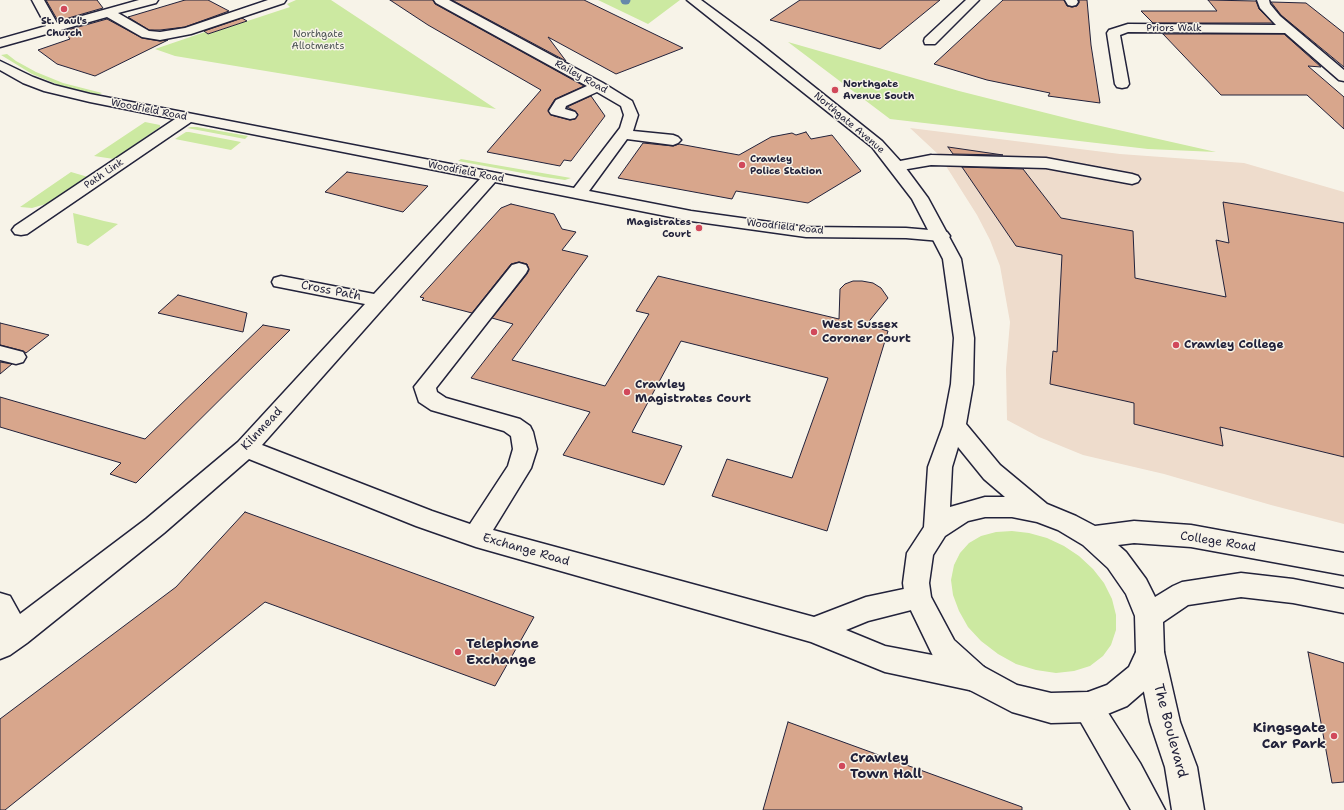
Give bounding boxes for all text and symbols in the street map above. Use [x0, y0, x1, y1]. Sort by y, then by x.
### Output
marker: St. Paul's Church [59, 4, 69, 14]
place label: St. Paul's Church [41, 15, 87, 38]
street label: Priors Walk [1146, 22, 1202, 34]
park label: Northgate Allotments [292, 28, 344, 52]
street label: Railey Road [553, 58, 609, 96]
place label: Northgate Avenue South [843, 78, 914, 102]
marker: Northgate Avenue South [830, 85, 840, 95]
street label: Northgate Avenue [811, 90, 887, 156]
street label: Woodfield Road [110, 97, 188, 123]
place label: Crawley Police Station [750, 153, 822, 176]
street label: Path Link [82, 156, 126, 192]
street label: Woodfield Road [427, 159, 505, 185]
marker: Crawley Police Station [737, 160, 747, 170]
place label: Magistrates Court [627, 216, 691, 240]
street label: Woodfield Road [746, 217, 824, 237]
marker: Magistrates Court [694, 223, 704, 233]
street label: Cross Path [300, 278, 362, 304]
place label: West Sussex Coroner Court [822, 318, 911, 346]
marker: West Sussex Coroner Court [809, 327, 819, 337]
place label: Crawley College [1184, 338, 1284, 352]
marker: Crawley College [1171, 340, 1181, 350]
place label: Crawley Magistrates Court [635, 378, 751, 406]
marker: Crawley Magistrates Court [622, 387, 632, 397]
street label: Kilnmead [238, 404, 286, 454]
street label: College Road [1179, 529, 1257, 555]
street label: Exchange Road [481, 531, 571, 569]
place label: Telephone Exchange [466, 636, 539, 668]
marker: Telephone Exchange [453, 647, 463, 657]
street label: The Boulevard [1149, 682, 1191, 780]
place label: Kingsgate Car Park [1253, 720, 1326, 752]
marker: Kingsgate Car Park [1329, 731, 1339, 741]
place label: Crawley Town Hall [850, 750, 922, 782]
marker: Crawley Town Hall [837, 761, 847, 771]

